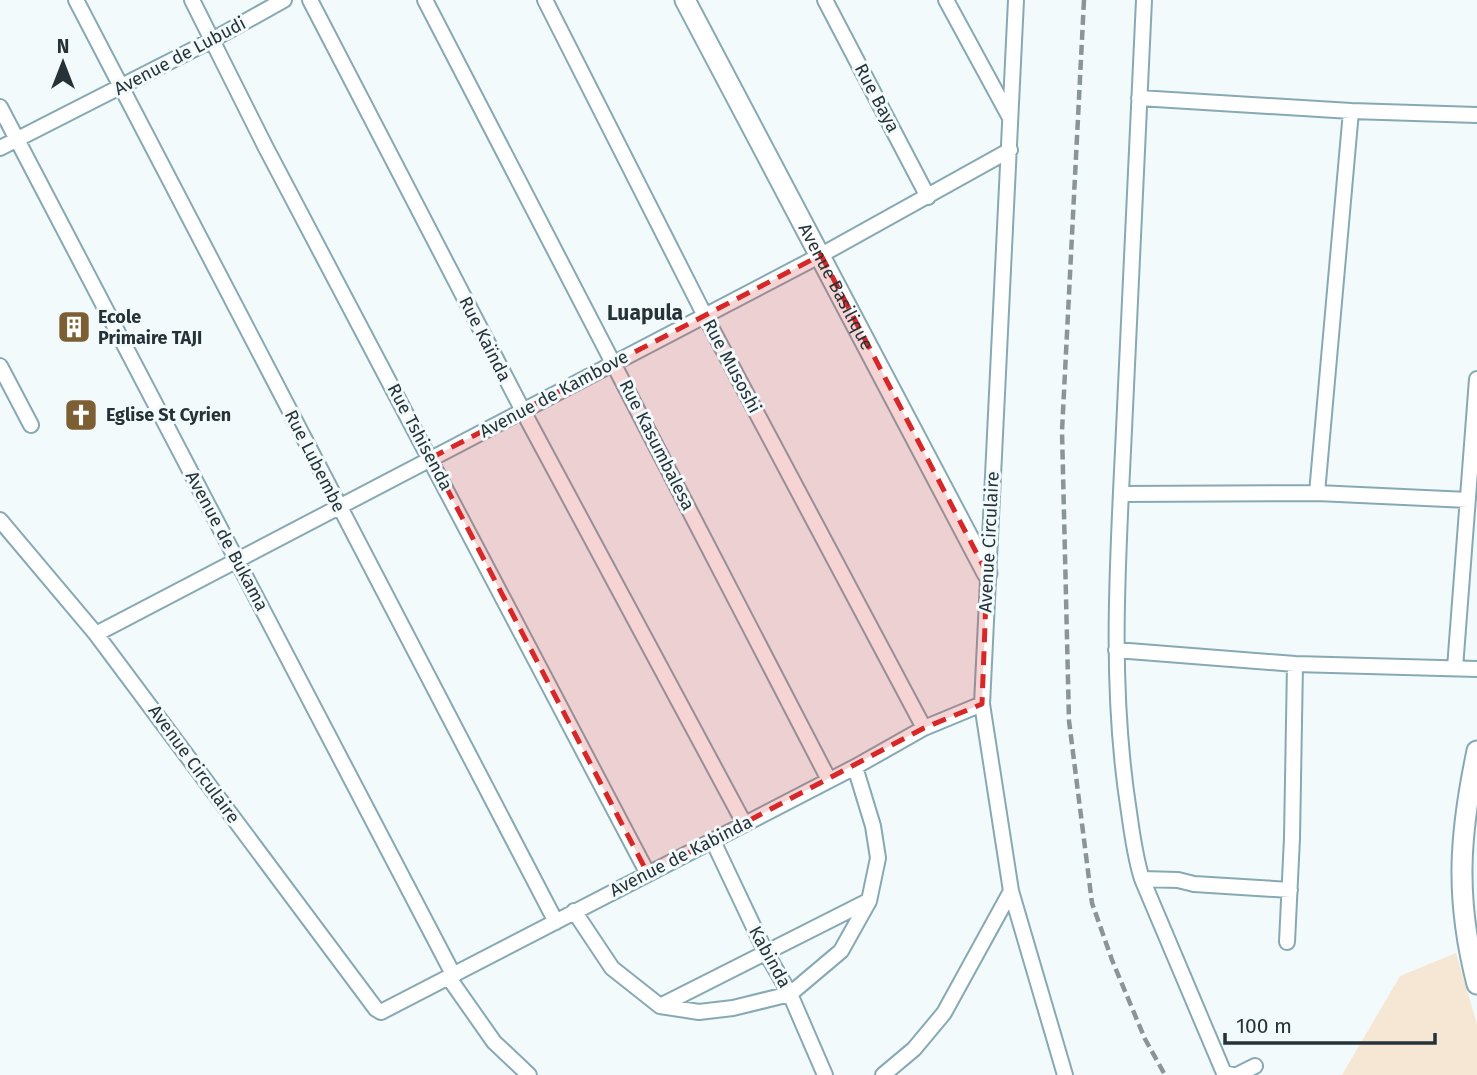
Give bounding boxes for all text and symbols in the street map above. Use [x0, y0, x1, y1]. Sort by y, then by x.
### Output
street label: Avenue de Lubudi [110, 12, 250, 100]
north arrow [28, 28, 98, 98]
text: N [57, 35, 69, 58]
street label: Rue Baya [850, 60, 904, 136]
street label: Avenue Basilique [794, 220, 878, 354]
street label: Rue Kaïnda [454, 293, 516, 385]
district label: Luapula [607, 300, 683, 326]
place label: Ecole Primaire TAJI [98, 306, 202, 349]
building icon: Ecole Primaire TAJI [55, 308, 93, 346]
street label: Rue Musoshi [698, 315, 766, 417]
street label: Avenue de Kambove [476, 345, 632, 443]
street label: Rue Kasumbalesa [615, 376, 699, 514]
street label: Rue Tshisenda [383, 380, 457, 494]
church icon: Eglise St Cyrien [62, 396, 100, 434]
place label: Eglise St Cyrien [106, 404, 231, 426]
street label: Rue Lubembe [280, 406, 350, 516]
street label: Avenue de Bukama [181, 467, 273, 615]
street label: Avenue Circulaire [974, 471, 1004, 613]
street label: Avenue Circulaire [144, 700, 244, 828]
street label: Avenue de Kabinda [606, 811, 756, 901]
street label: Kabinda [744, 922, 796, 992]
scale bar [1225, 1002, 1435, 1046]
text: 100 m [1236, 1013, 1292, 1039]

